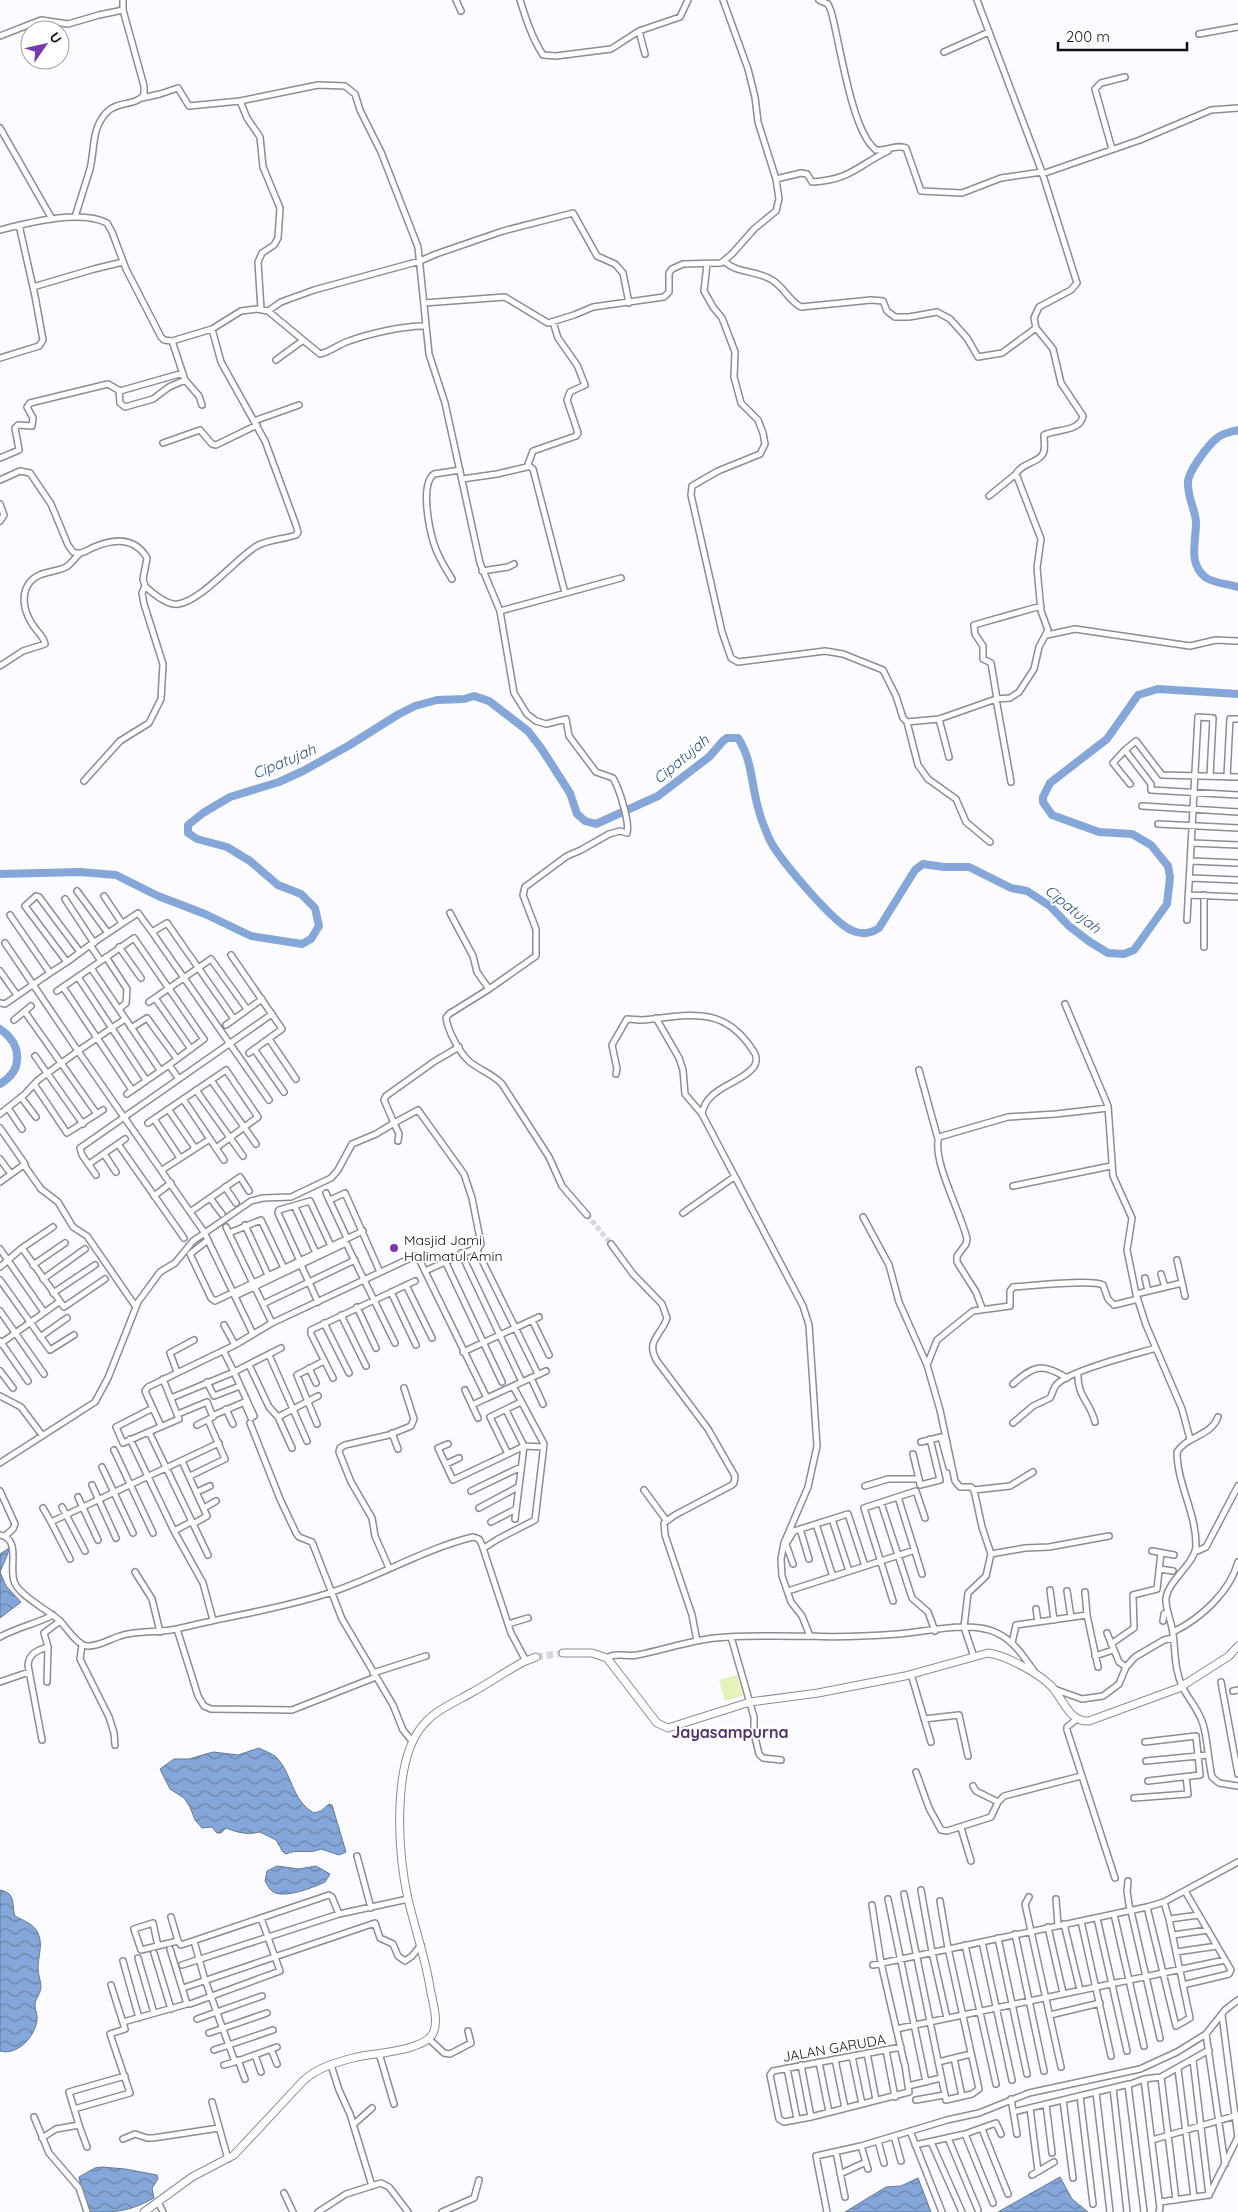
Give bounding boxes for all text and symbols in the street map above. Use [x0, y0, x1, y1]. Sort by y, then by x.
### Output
north arrow [20, 20, 70, 70]
scale bar [1058, 20, 1187, 52]
text: 200 m [1066, 27, 1110, 46]
text: U [46, 29, 66, 47]
water label: Cipatujah [649, 730, 713, 788]
water label: Cipatujah [250, 739, 319, 783]
water label: Cipatujah [1041, 881, 1105, 938]
place label: Masjid Jami Halimatul Amin [404, 1231, 503, 1265]
marker: Masjid Jami Halimatul Amin [388, 1242, 400, 1254]
district label: Jayasampurna [672, 1722, 788, 1742]
street label: JALAN GARUDA [781, 2030, 887, 2066]

